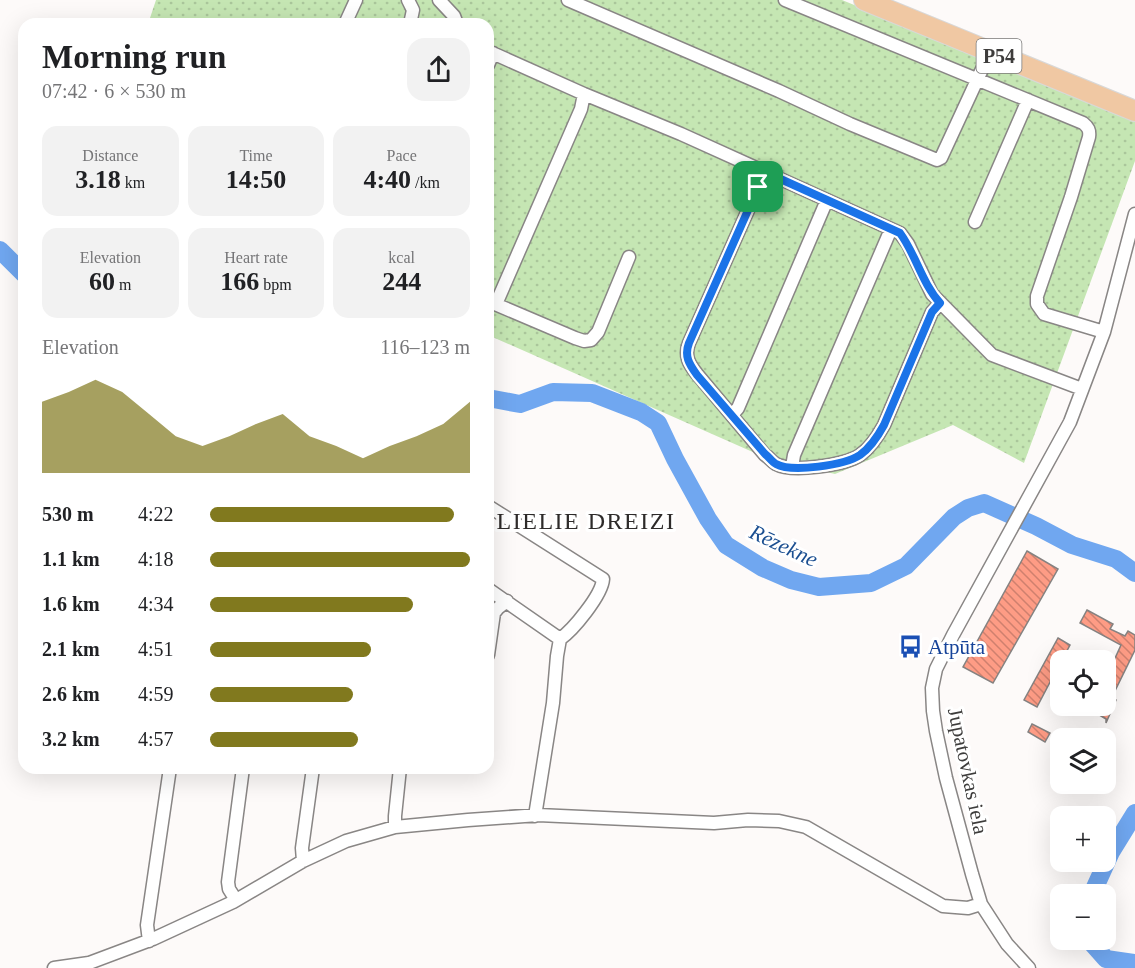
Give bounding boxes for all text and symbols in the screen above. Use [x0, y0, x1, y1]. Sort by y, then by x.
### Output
button: share [407, 38, 470, 101]
text: Morning run [42, 39, 226, 75]
road number: P54 [976, 39, 1022, 73]
text: 07:42 · 6 × 530 m [42, 80, 186, 102]
text: Distance [82, 147, 138, 164]
text: Time [239, 147, 273, 164]
text: Pace [387, 147, 417, 164]
pin [732, 161, 783, 212]
text: 3.18 [75, 165, 121, 194]
text: 14:50 [226, 165, 286, 194]
text: 4:40 [363, 165, 411, 194]
icon: arrive [741, 170, 774, 203]
text: km [121, 174, 145, 191]
text: /km [411, 174, 440, 191]
text: Elevation [80, 249, 141, 266]
text: Heart rate [224, 249, 288, 266]
text: kcal [388, 249, 415, 266]
text: 60 [89, 267, 115, 296]
text: 166 [220, 267, 259, 296]
text: 244 [382, 267, 421, 296]
text: m [115, 276, 132, 293]
text: bpm [259, 276, 292, 293]
text: Elevation [42, 336, 119, 358]
text: 116–123 m [380, 336, 470, 358]
text: 530 m [42, 503, 94, 525]
text: 4:22 [138, 503, 174, 525]
district label: LIELIE DREIZI [497, 508, 675, 534]
water label: Rēzekne [745, 518, 822, 572]
text: 1.1 km [42, 548, 100, 570]
text: 4:18 [138, 548, 174, 570]
text: 1.6 km [42, 593, 100, 615]
text: 4:34 [138, 593, 174, 615]
bus stop icon: Atpūta [897, 634, 923, 660]
place label: Atpūta [928, 635, 986, 659]
text: 2.1 km [42, 638, 100, 660]
text: 4:51 [138, 638, 174, 660]
map controls [1050, 650, 1116, 950]
button: locate [1050, 650, 1116, 716]
text: 2.6 km [42, 683, 100, 705]
text: 4:59 [138, 683, 174, 705]
street label: Jupatovkas iela [943, 705, 993, 837]
text: 3.2 km [42, 728, 100, 750]
text: 4:57 [138, 728, 174, 750]
button: layers [1050, 728, 1116, 794]
button: + [1050, 806, 1116, 872]
button: − [1050, 884, 1116, 950]

